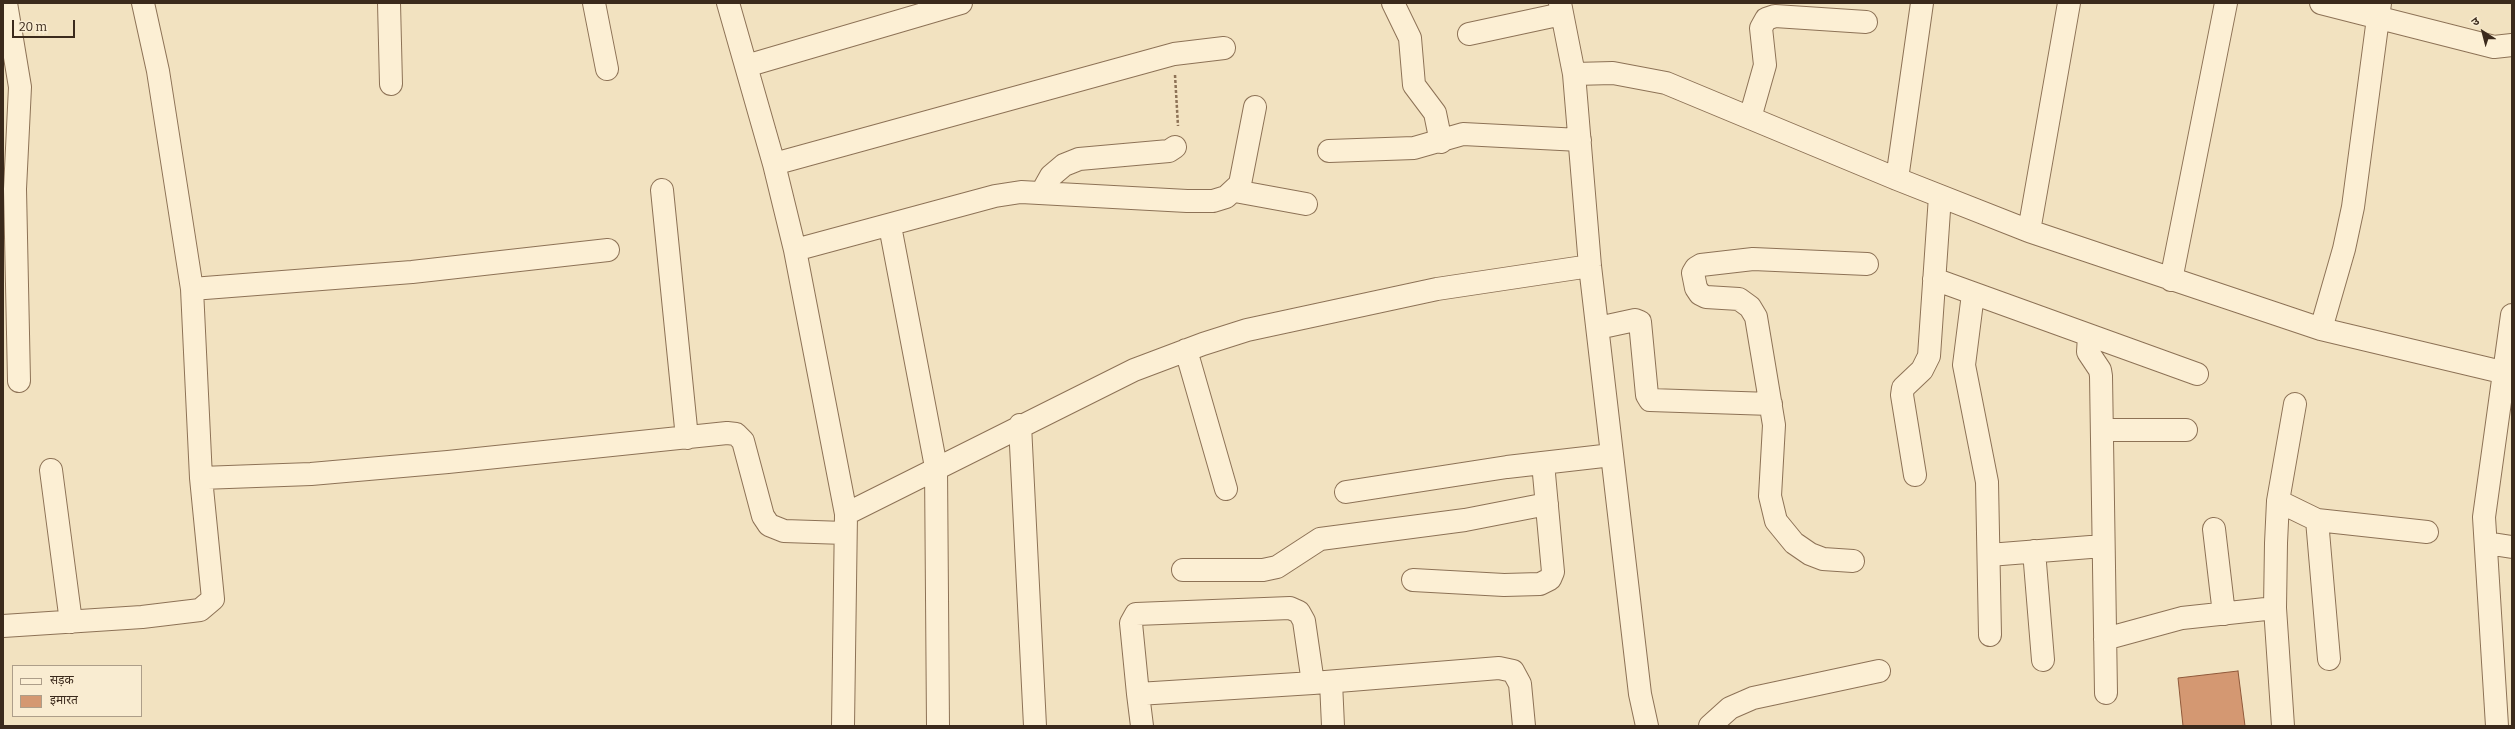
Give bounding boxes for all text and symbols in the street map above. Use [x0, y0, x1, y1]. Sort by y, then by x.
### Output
scale bar [14, 12, 77, 38]
north arrow [2463, 12, 2503, 52]
text: उ [2469, 15, 2482, 29]
text: 20 m [19, 20, 47, 34]
legend [12, 665, 142, 717]
text: सड़क [50, 673, 74, 687]
text: इमारत [50, 693, 78, 707]

